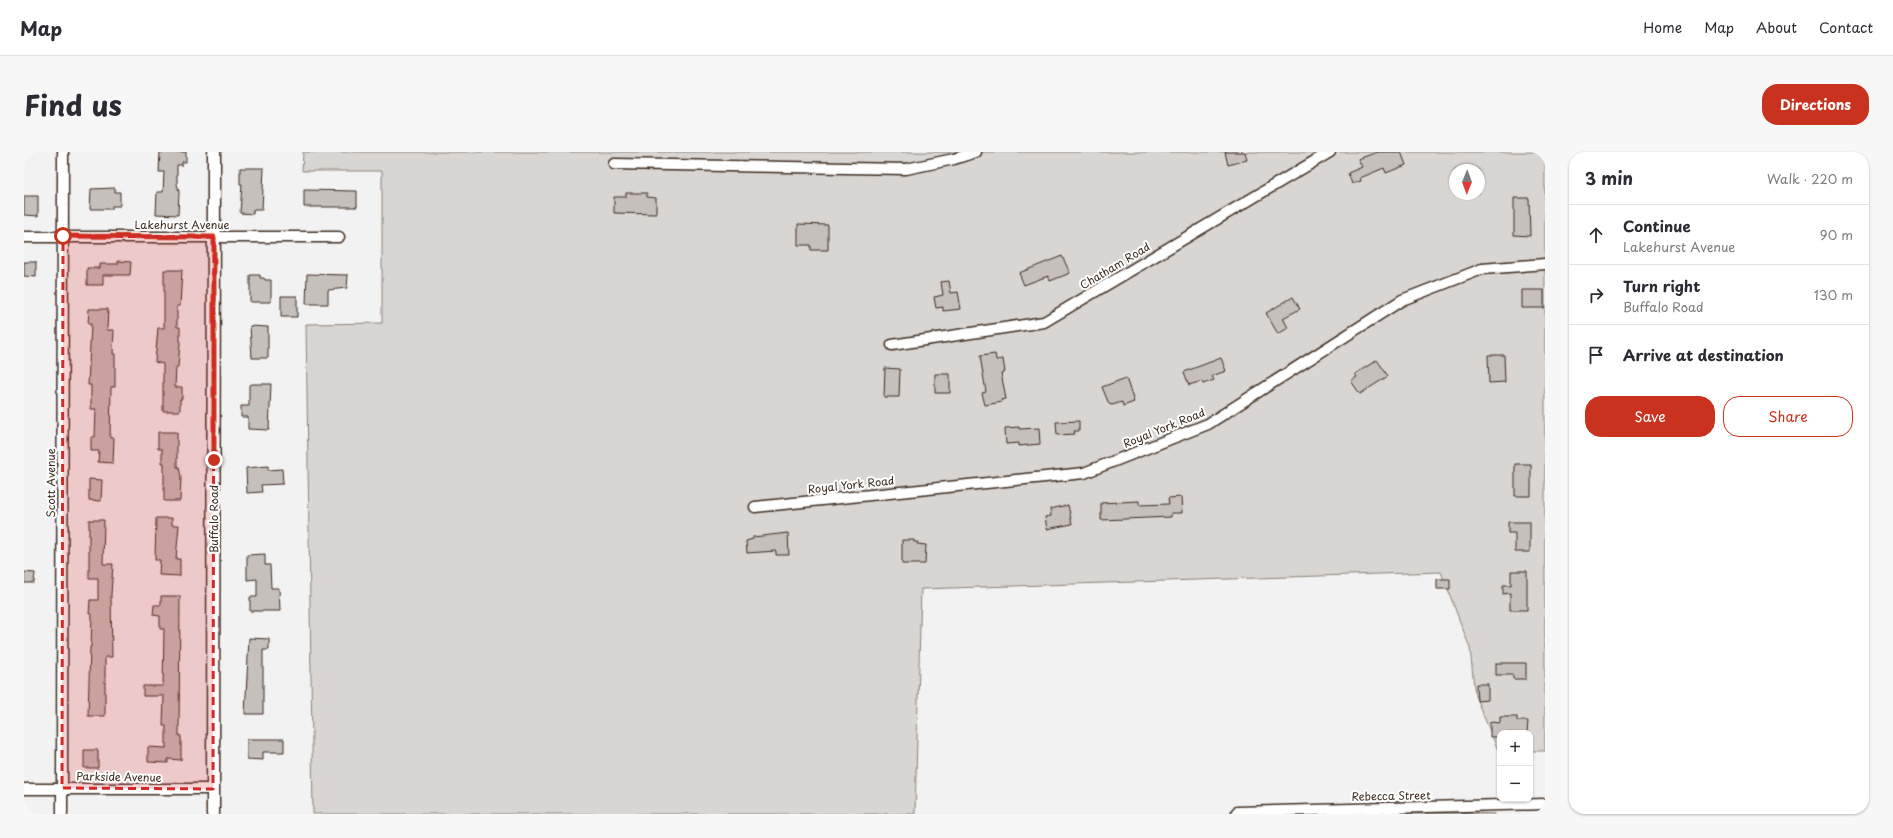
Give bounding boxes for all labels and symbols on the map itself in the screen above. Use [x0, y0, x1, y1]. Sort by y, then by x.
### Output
north arrow [1449, 164, 1485, 200]
street label: Lakehurst Avenue [134, 216, 230, 233]
route start [54, 227, 72, 245]
street label: Chatham Road [1076, 238, 1153, 293]
street label: Royal York Road [1120, 403, 1207, 452]
street label: Scott Avenue [42, 448, 59, 518]
route end [205, 451, 223, 469]
street label: Royal York Road [807, 472, 895, 498]
street label: Buffalo Road [205, 485, 222, 553]
street label: Parkside Avenue [76, 767, 162, 786]
street label: Rebecca Street [1351, 786, 1431, 805]

